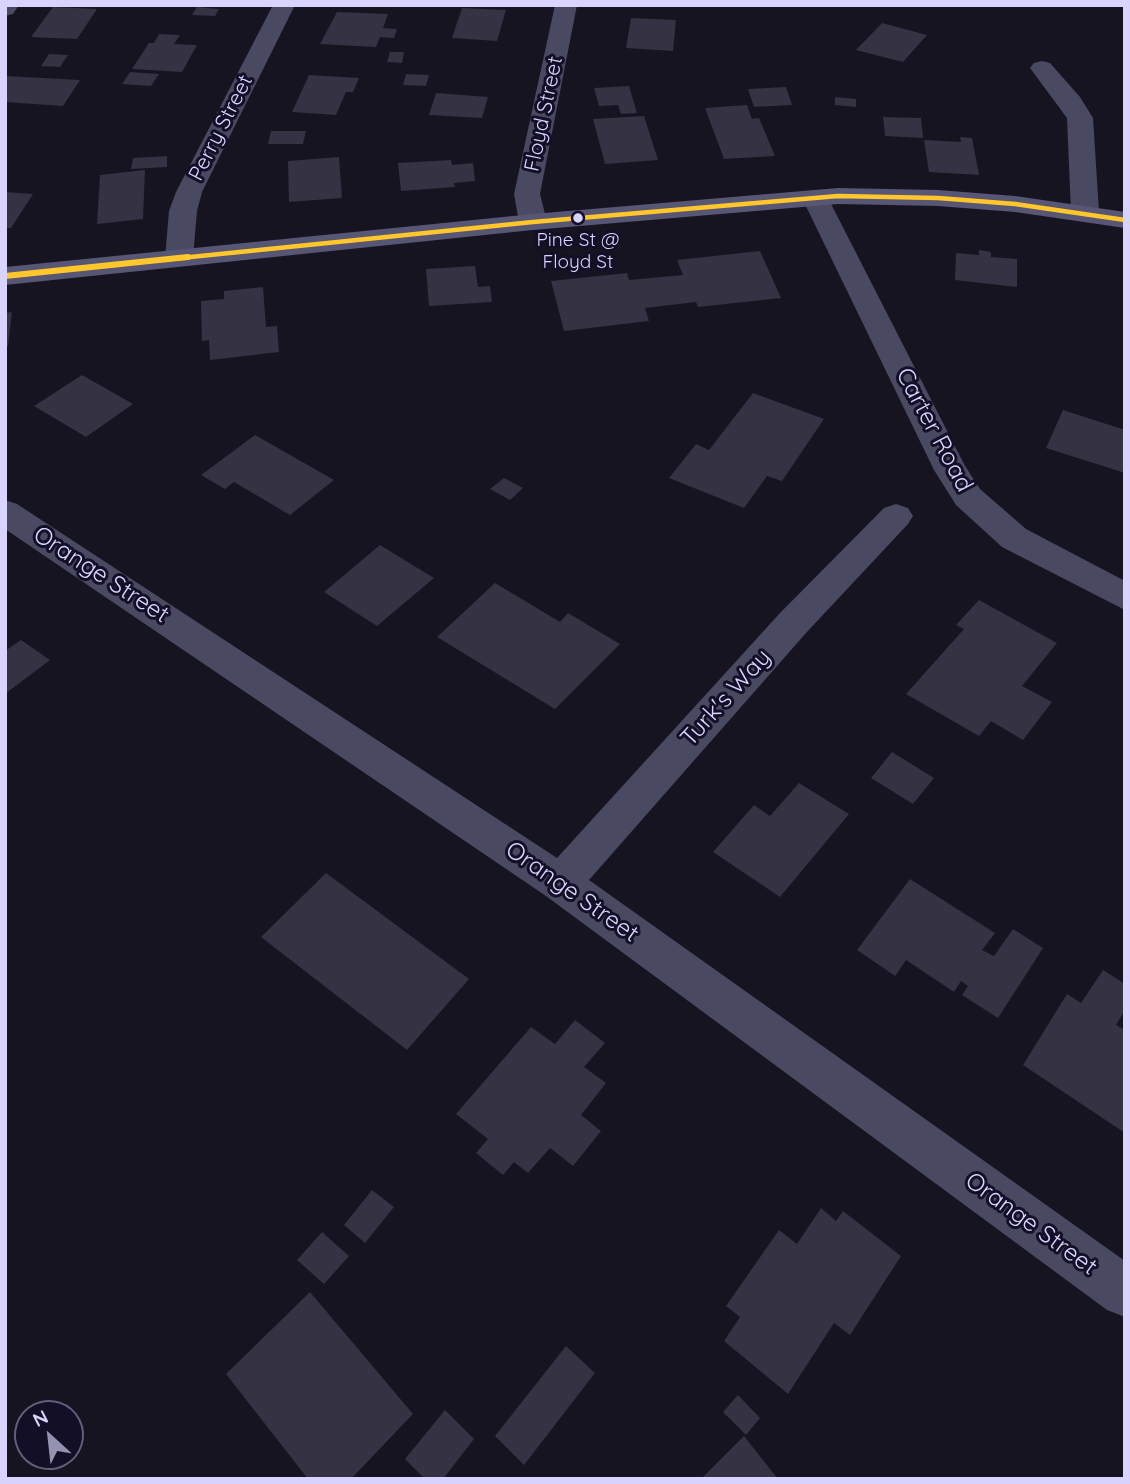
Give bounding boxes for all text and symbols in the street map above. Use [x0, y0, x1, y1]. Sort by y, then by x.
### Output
street label: Floyd Street [520, 54, 568, 174]
street label: Perry Street [184, 71, 258, 185]
marker: Pine St @ Floyd St [571, 211, 585, 225]
place label: Pine St @ Floyd St [536, 229, 620, 273]
street label: Carter Road [889, 363, 979, 497]
street label: Orange Street [28, 520, 174, 630]
street label: Turk's Way [675, 643, 777, 753]
street label: Orange Street [500, 835, 644, 949]
street label: Orange Street [959, 1167, 1103, 1281]
north arrow [14, 1400, 84, 1470]
text: N [29, 1404, 52, 1432]

